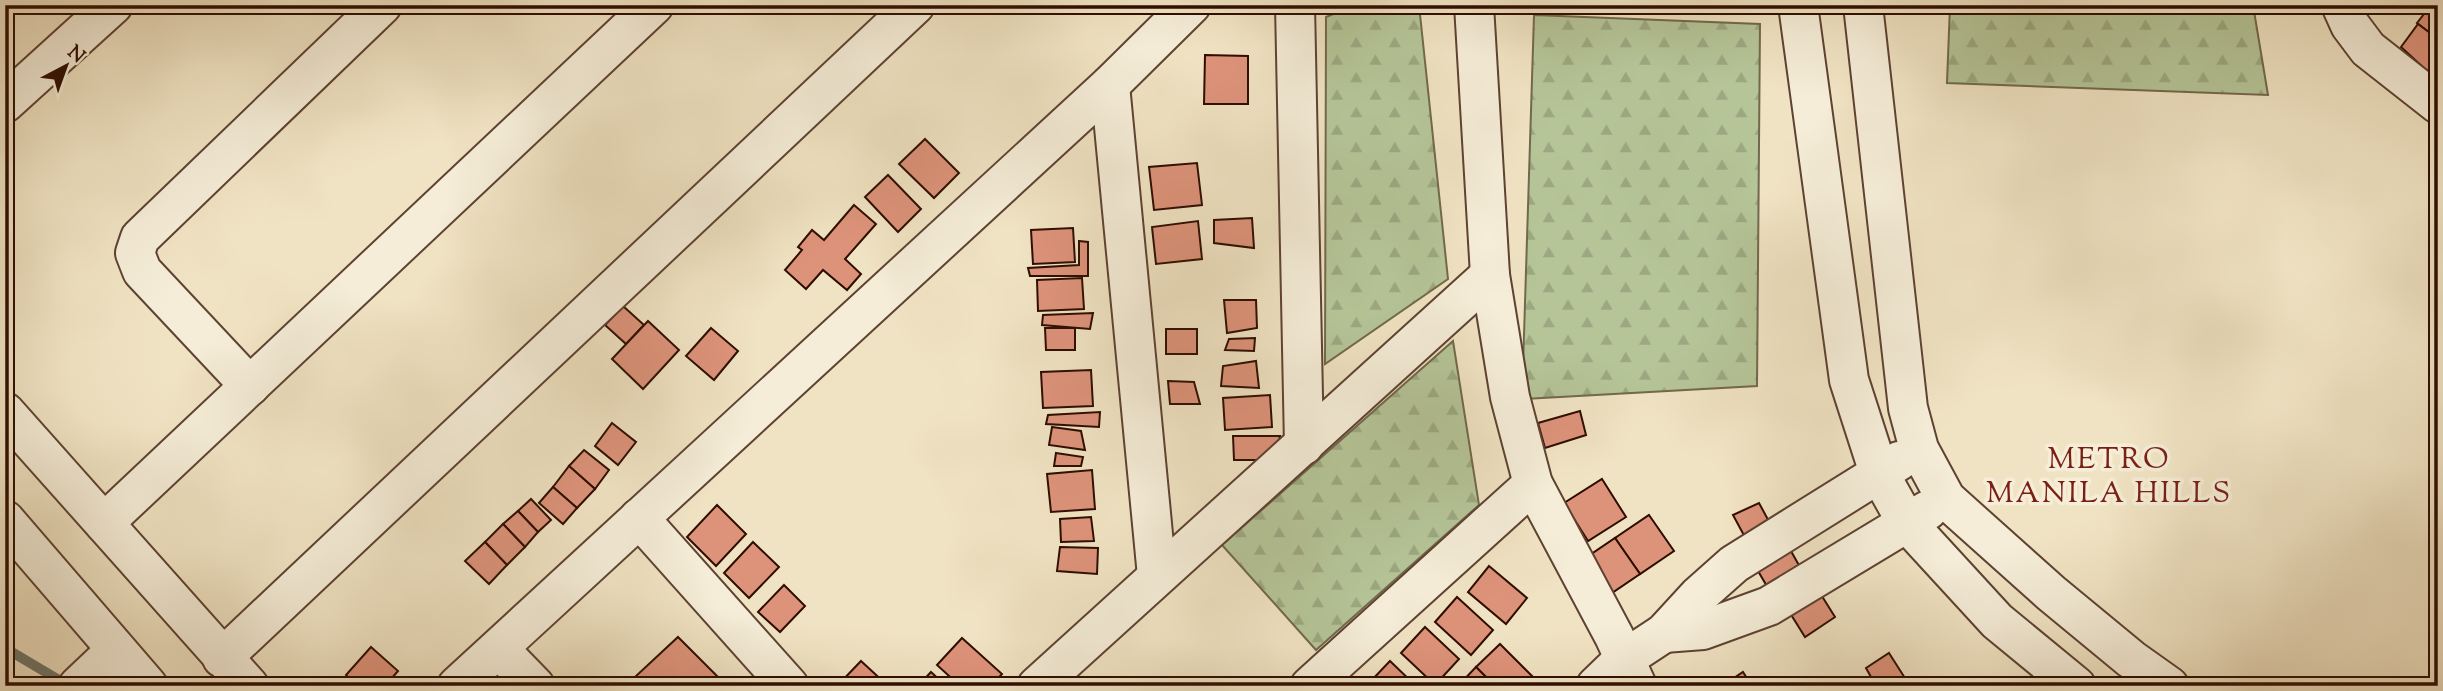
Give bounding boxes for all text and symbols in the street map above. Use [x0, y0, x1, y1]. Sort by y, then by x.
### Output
north arrow [32, 32, 102, 102]
text: N [61, 40, 90, 70]
district label: METRO MANILA HILLS [1986, 439, 2232, 516]

